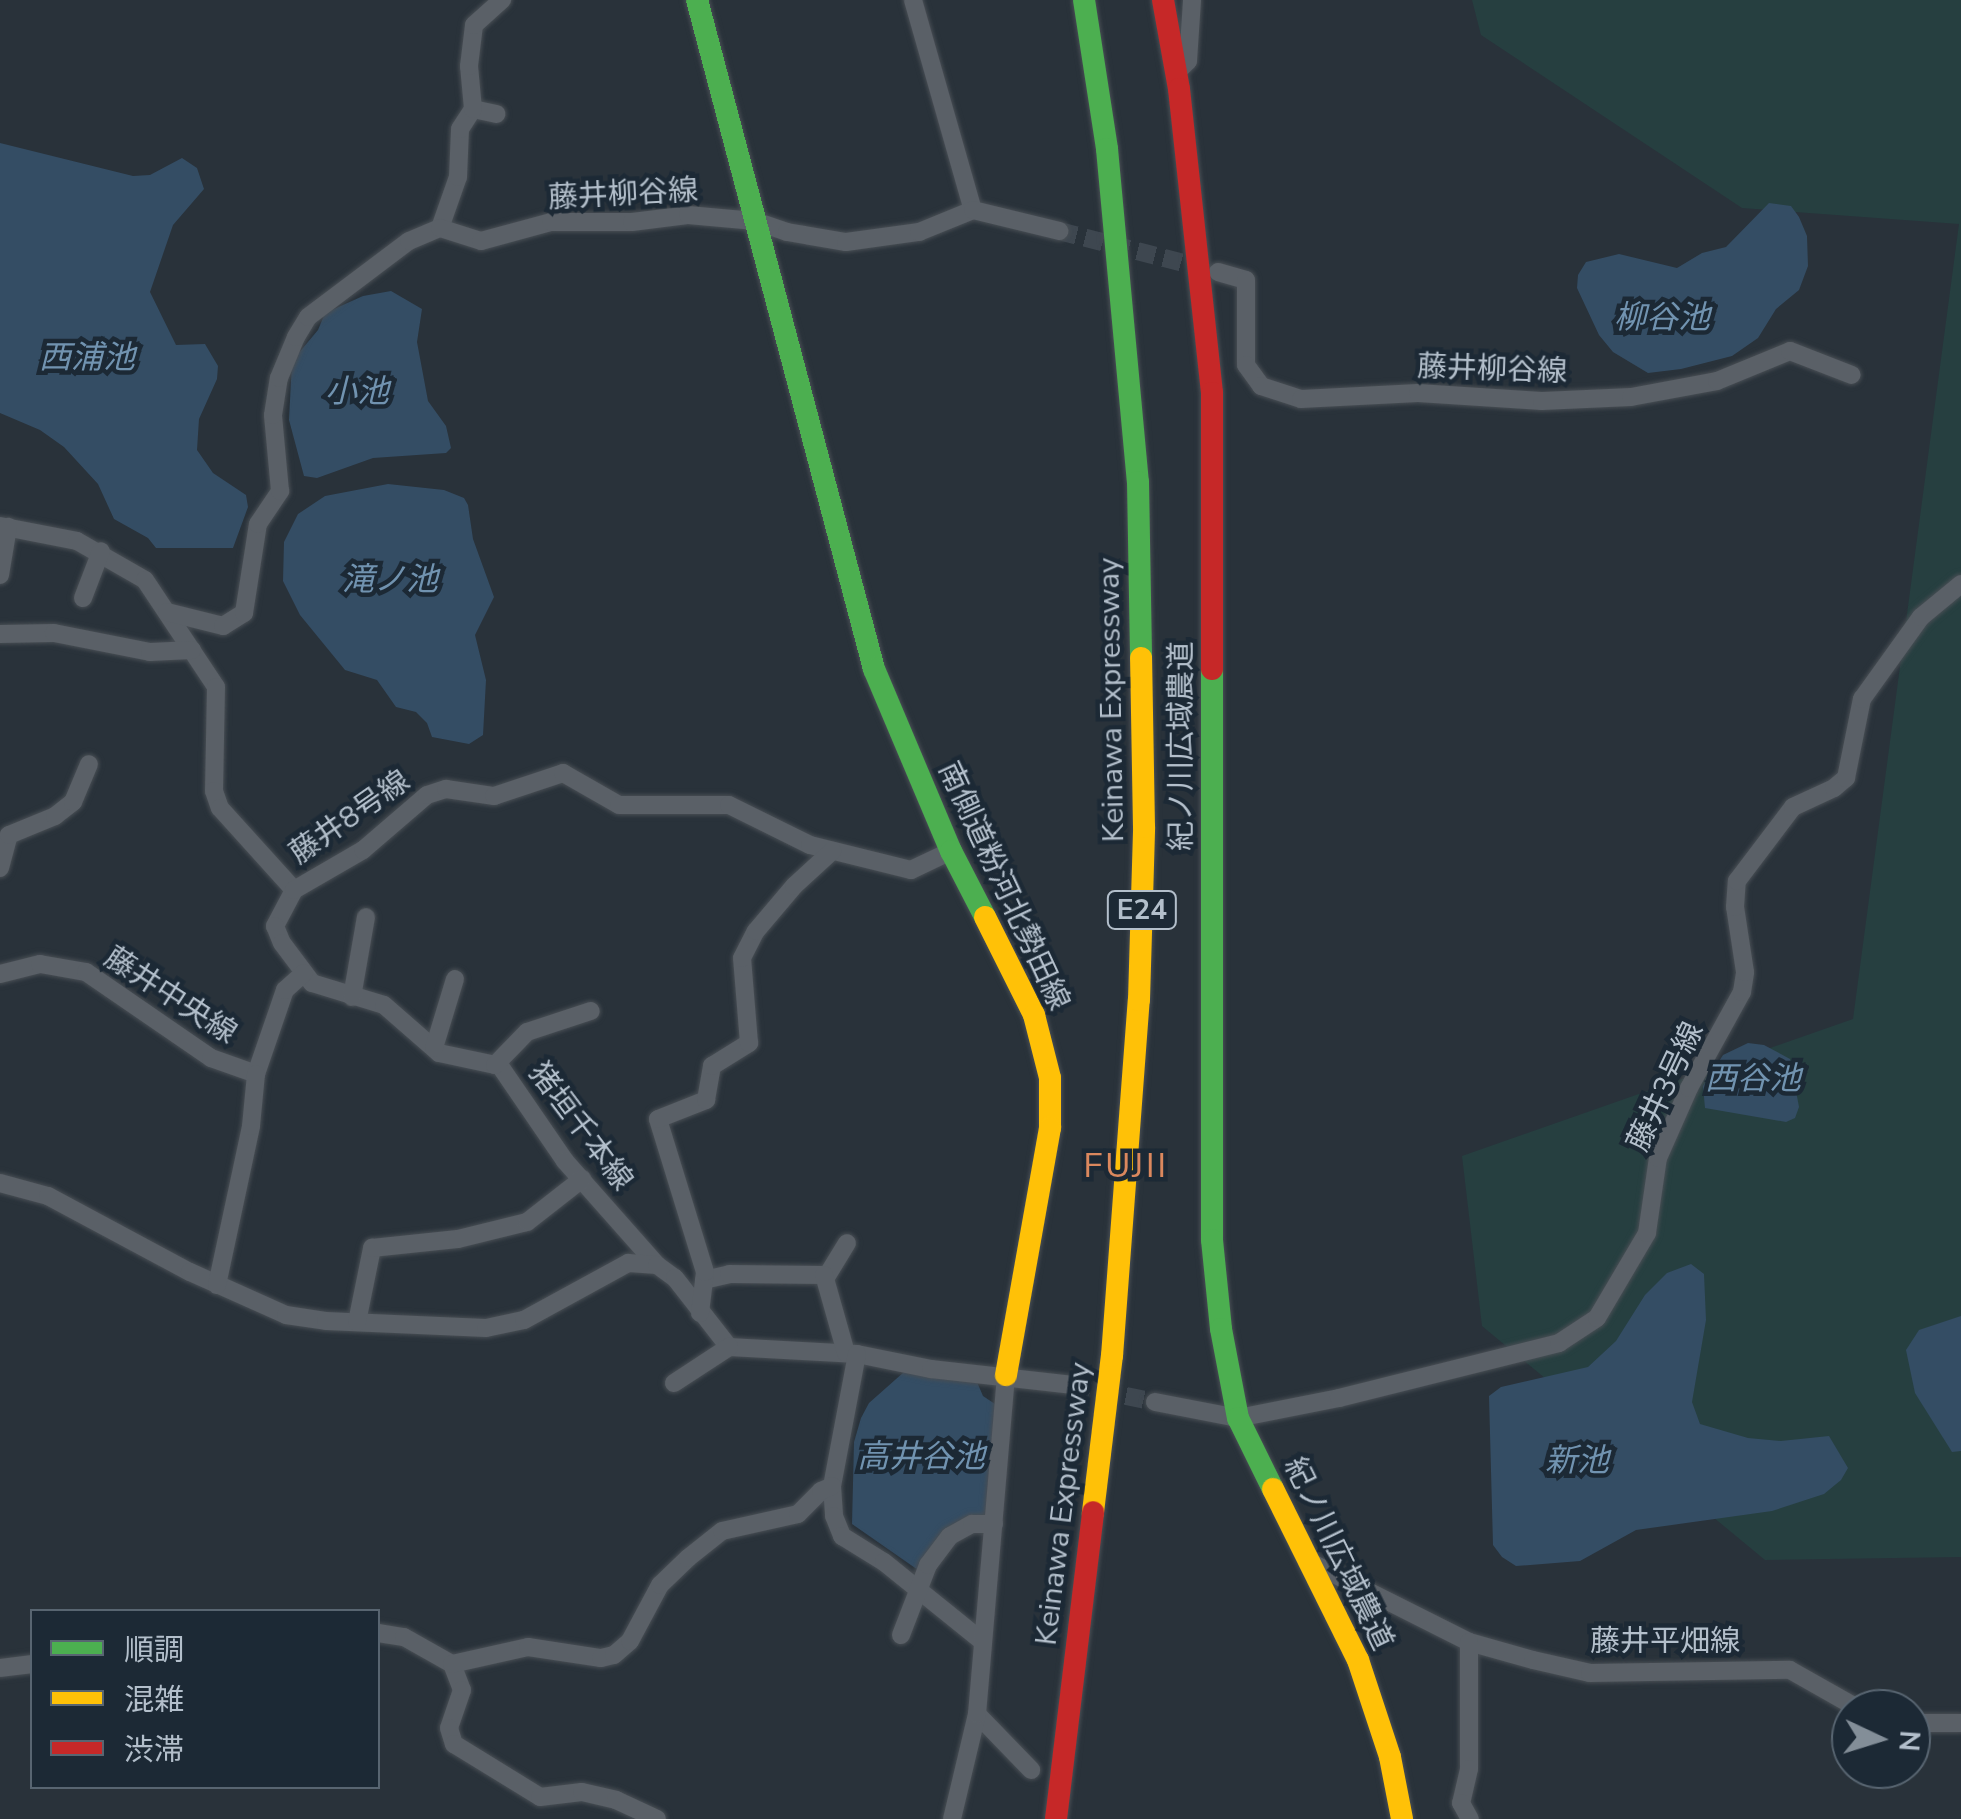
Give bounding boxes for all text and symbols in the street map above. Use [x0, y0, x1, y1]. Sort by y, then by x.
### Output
street label: 藤井柳谷線 [547, 173, 699, 217]
water label: 柳谷池 [1614, 299, 1710, 337]
water label: 西浦池 [39, 339, 135, 377]
street label: 藤井柳谷線 [1416, 349, 1568, 391]
water label: 小池 [325, 373, 389, 411]
street label: Keinawa Expressway [1092, 557, 1132, 843]
water label: 滝ノ池 [342, 561, 438, 599]
street label: 紀ノ川広域農道 [1164, 641, 1200, 851]
street label: 南側道粉河北勢田線 [930, 756, 1076, 1016]
street label: 藤井8号線 [283, 764, 417, 872]
road number: E24 [1104, 887, 1180, 933]
street label: 藤井中央線 [97, 940, 243, 1052]
street label: 藤井3号線 [1621, 1017, 1711, 1157]
street label: 猪垣千本線 [520, 1056, 640, 1198]
water label: 西谷池 [1705, 1060, 1801, 1098]
district label: FUJII [1083, 1145, 1169, 1187]
street label: Keinawa Expressway [1029, 1361, 1099, 1647]
water label: 高井谷池 [857, 1438, 985, 1476]
water label: 新池 [1545, 1442, 1609, 1480]
street label: 紀ノ川広域農道 [1276, 1452, 1400, 1656]
legend [30, 1609, 380, 1789]
street label: 藤井平畑線 [1590, 1624, 1740, 1660]
text: 順調 [124, 1630, 184, 1671]
text: 混雑 [124, 1680, 184, 1721]
north arrow [1831, 1689, 1931, 1789]
text: N [1889, 1729, 1929, 1753]
text: 渋滞 [124, 1730, 184, 1771]

